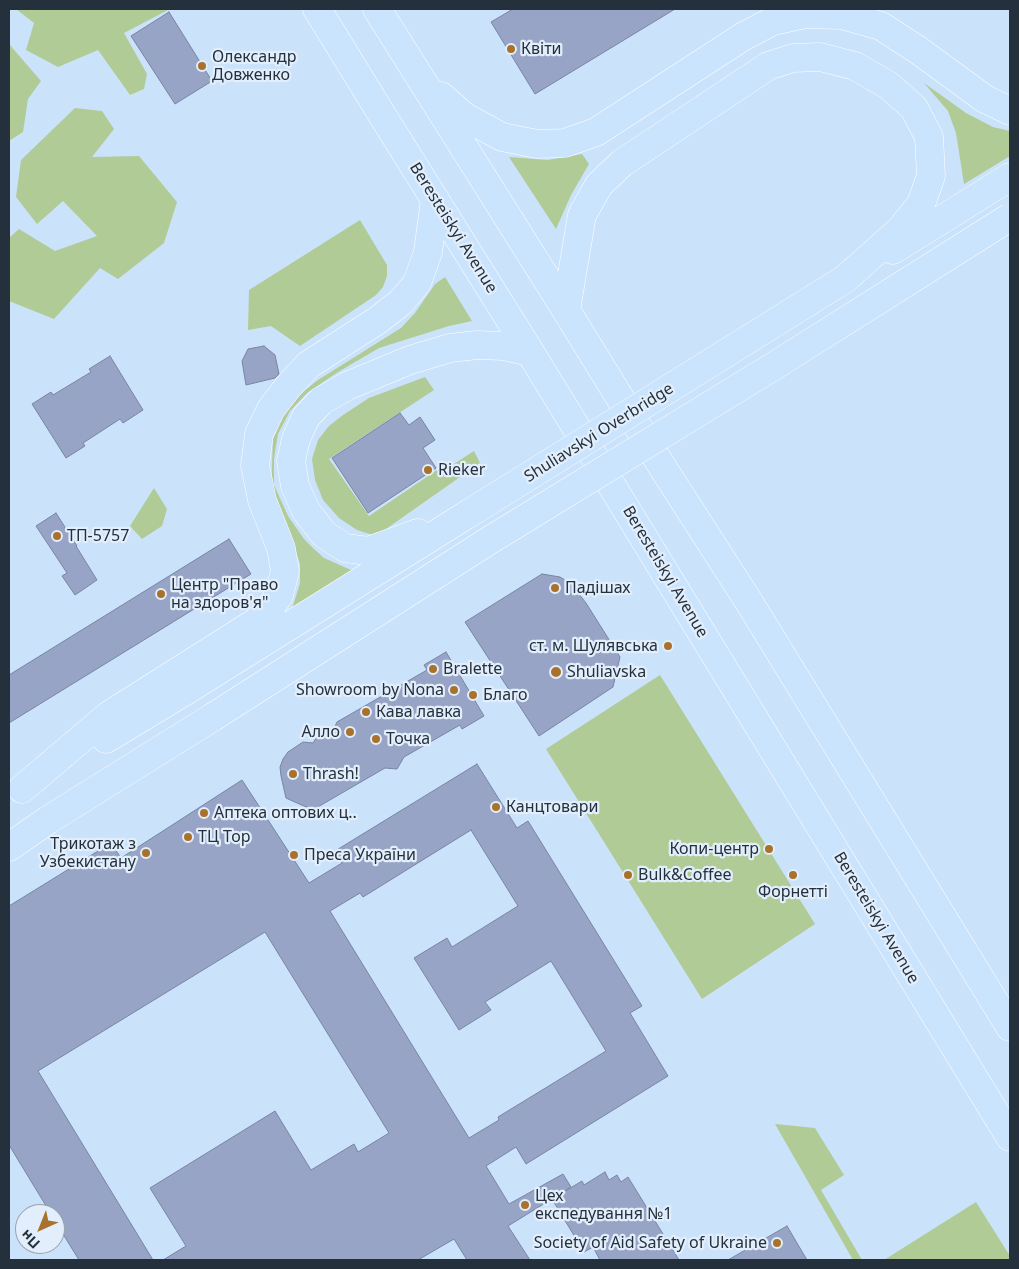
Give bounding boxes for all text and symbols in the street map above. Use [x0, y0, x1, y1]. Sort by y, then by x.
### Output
place label: Квіти [521, 39, 562, 59]
marker: Квіти [505, 43, 517, 55]
place label: Олександр Довженко [212, 47, 296, 85]
marker: Олександр Довженко [196, 60, 208, 72]
street label: Beresteiskyi Avenue [405, 159, 501, 297]
street label: Shuliavskyi Overbridge [521, 379, 677, 487]
place label: Rieker [438, 460, 485, 480]
marker: Rieker [422, 464, 434, 476]
street label: Beresteiskyi Avenue [618, 503, 712, 641]
place label: ТП-5757 [67, 526, 129, 546]
marker: ТП-5757 [51, 530, 63, 542]
place label: Центр "Право на здоров'я" [171, 575, 278, 613]
place label: Падішах [565, 578, 631, 598]
marker: Падішах [549, 582, 561, 594]
marker: Центр "Право на здоров'я" [155, 588, 167, 600]
place label: ст. м. Шулявська [529, 636, 658, 656]
marker: ст. м. Шулявська [662, 640, 674, 652]
place label: Bralette [443, 659, 502, 679]
place label: Shuliavska [567, 662, 646, 682]
marker: Bralette [427, 663, 439, 675]
marker: Shuliavska [549, 665, 563, 679]
place label: Showroom by Nona [296, 680, 444, 700]
marker: Showroom by Nona [448, 684, 460, 696]
place label: Благо [483, 685, 527, 705]
marker: Благо [467, 689, 479, 701]
place label: Кава лавка [376, 702, 461, 722]
marker: Кава лавка [360, 706, 372, 718]
place label: Алло [302, 722, 340, 742]
marker: Алло [344, 726, 356, 738]
place label: Точка [386, 729, 430, 749]
marker: Точка [370, 733, 382, 745]
place label: Thrash! [303, 764, 359, 784]
marker: Thrash! [287, 768, 299, 780]
place label: Канцтовари [506, 797, 598, 817]
marker: Канцтовари [490, 801, 502, 813]
place label: Аптека оптових ц‥ [214, 803, 357, 823]
marker: Аптека оптових ц‥ [198, 807, 210, 819]
place label: ТЦ Тор [198, 827, 250, 847]
marker: ТЦ Тор [182, 831, 194, 843]
place label: Трикотаж з Узбекистану [40, 834, 136, 872]
place label: Копи-центр [669, 839, 759, 859]
marker: Копи-центр [763, 843, 775, 855]
place label: Преса України [304, 845, 416, 865]
marker: Трикотаж з Узбекистану [140, 847, 152, 859]
marker: Преса України [288, 849, 300, 861]
street label: Beresteiskyi Avenue [829, 849, 923, 987]
place label: Bulk&Coffee [638, 865, 732, 885]
marker: Bulk&Coffee [622, 869, 634, 881]
marker: Форнетті [787, 869, 799, 881]
place label: Форнетті [758, 882, 828, 902]
place label: Цех експедування №1 [535, 1186, 673, 1224]
marker: Цех експедування №1 [519, 1199, 531, 1211]
north arrow [15, 1204, 65, 1254]
text: Пн [16, 1226, 44, 1253]
place label: Society of Aid Safety of Ukraine [534, 1233, 767, 1253]
marker: Society of Aid Safety of Ukraine [771, 1237, 783, 1249]

